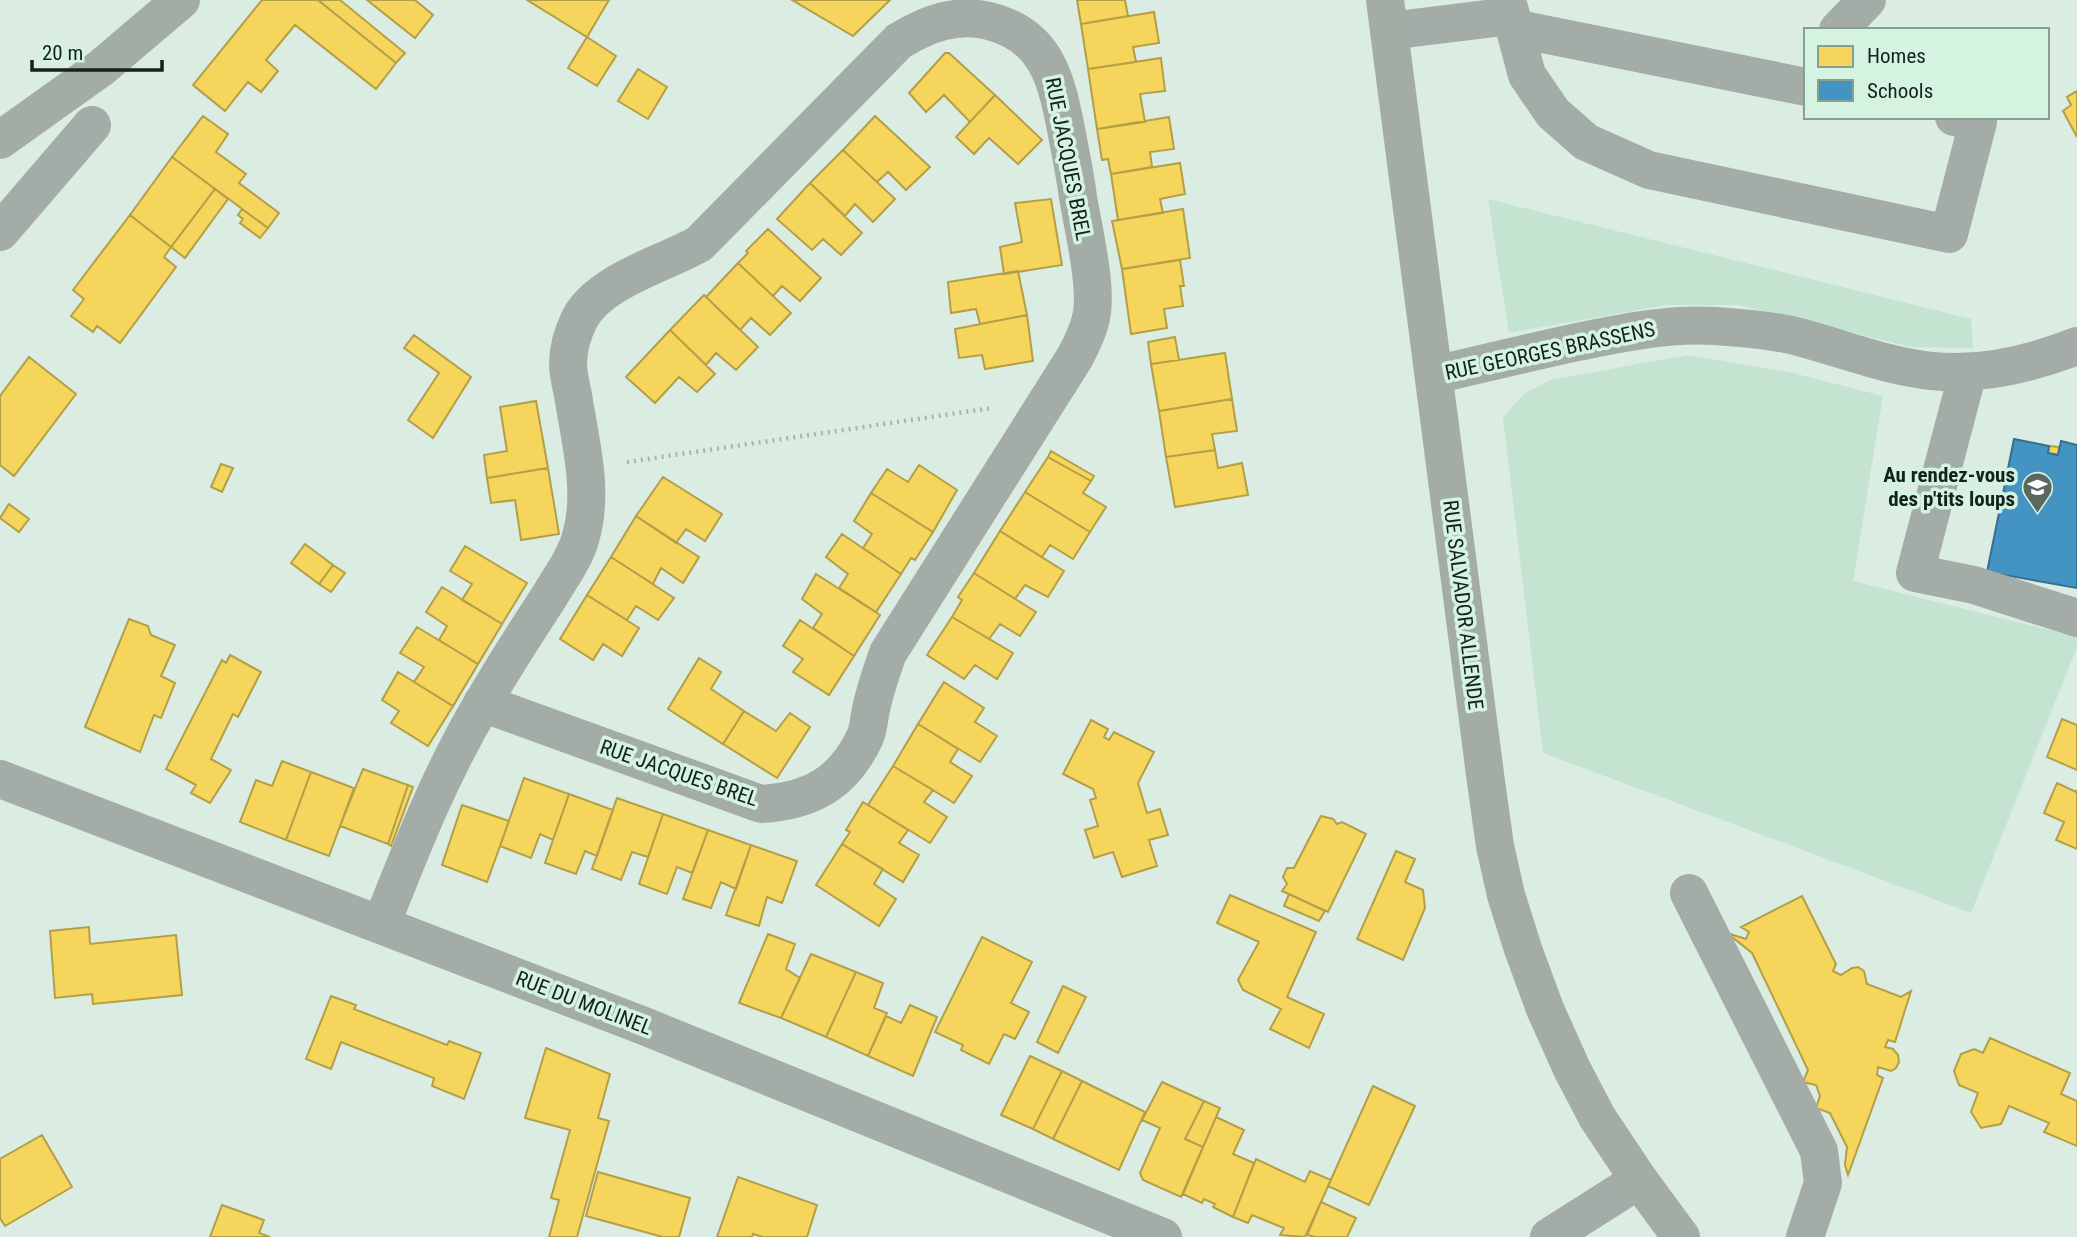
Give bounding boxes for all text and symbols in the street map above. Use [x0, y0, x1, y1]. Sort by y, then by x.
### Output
scale bar [32, 28, 161, 72]
legend [1804, 28, 2049, 119]
text: 20 m [42, 41, 83, 65]
text: Homes [1867, 44, 1926, 68]
street label: RUE JACQUES BREL [1040, 75, 1096, 243]
text: Schools [1867, 79, 1933, 103]
street label: RUE GEORGES BRASSENS [1443, 317, 1657, 385]
place label: Au rendez-vous des p'tits loups [1883, 463, 2015, 511]
school or university icon: Au rendez-vous des p'tits loups [2021, 470, 2055, 514]
street label: RUE SALVADOR ALLENDE [1438, 499, 1488, 711]
street label: RUE JACQUES BREL [597, 735, 761, 811]
street label: RUE DU MOLINEL [512, 966, 656, 1040]

